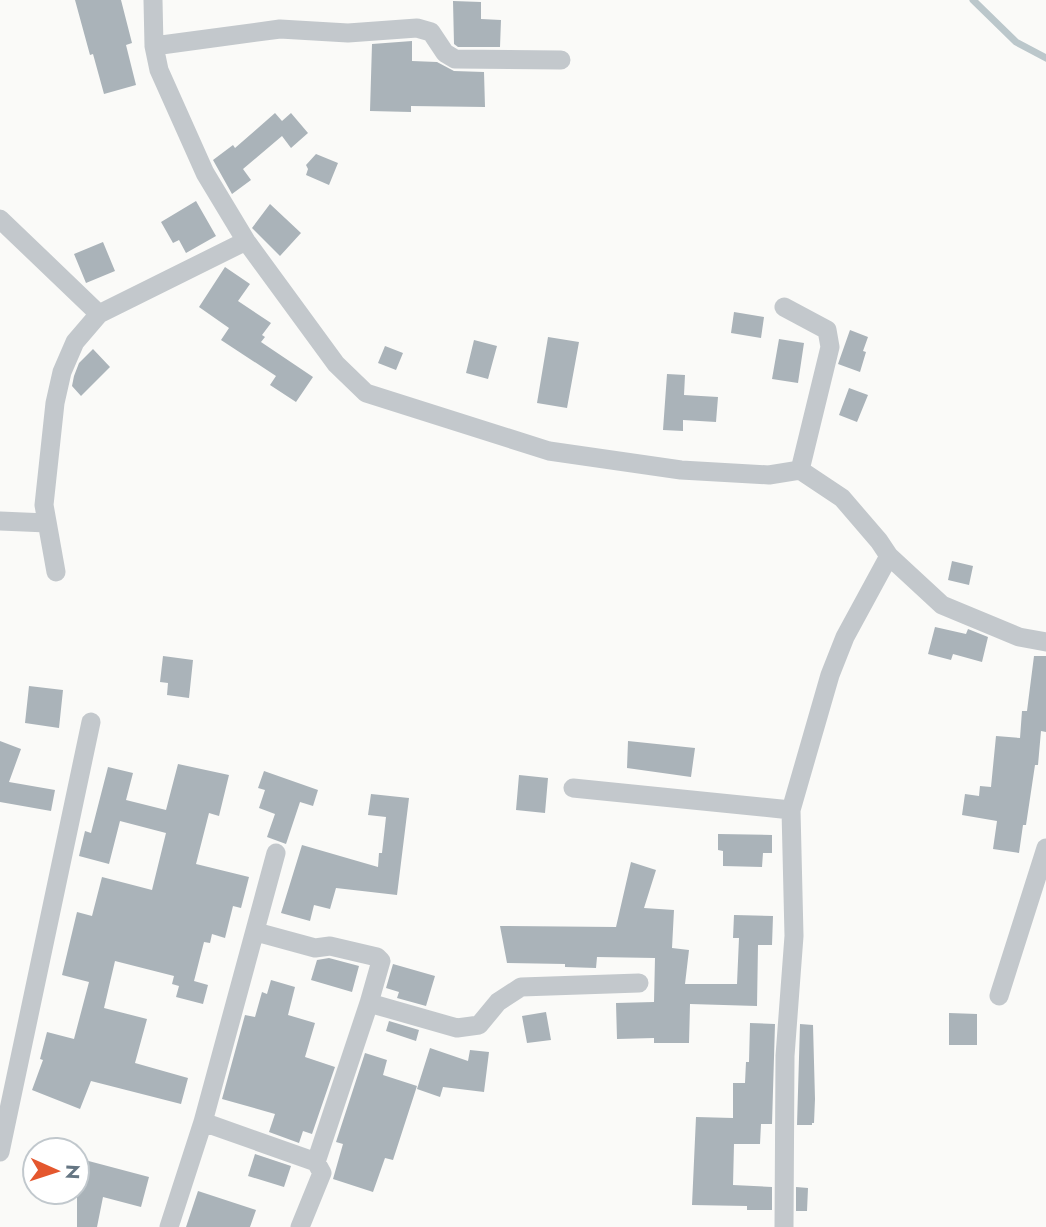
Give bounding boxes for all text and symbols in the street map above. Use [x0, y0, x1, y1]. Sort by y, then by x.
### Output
north arrow [21, 1136, 91, 1206]
text: N [59, 1164, 86, 1180]

